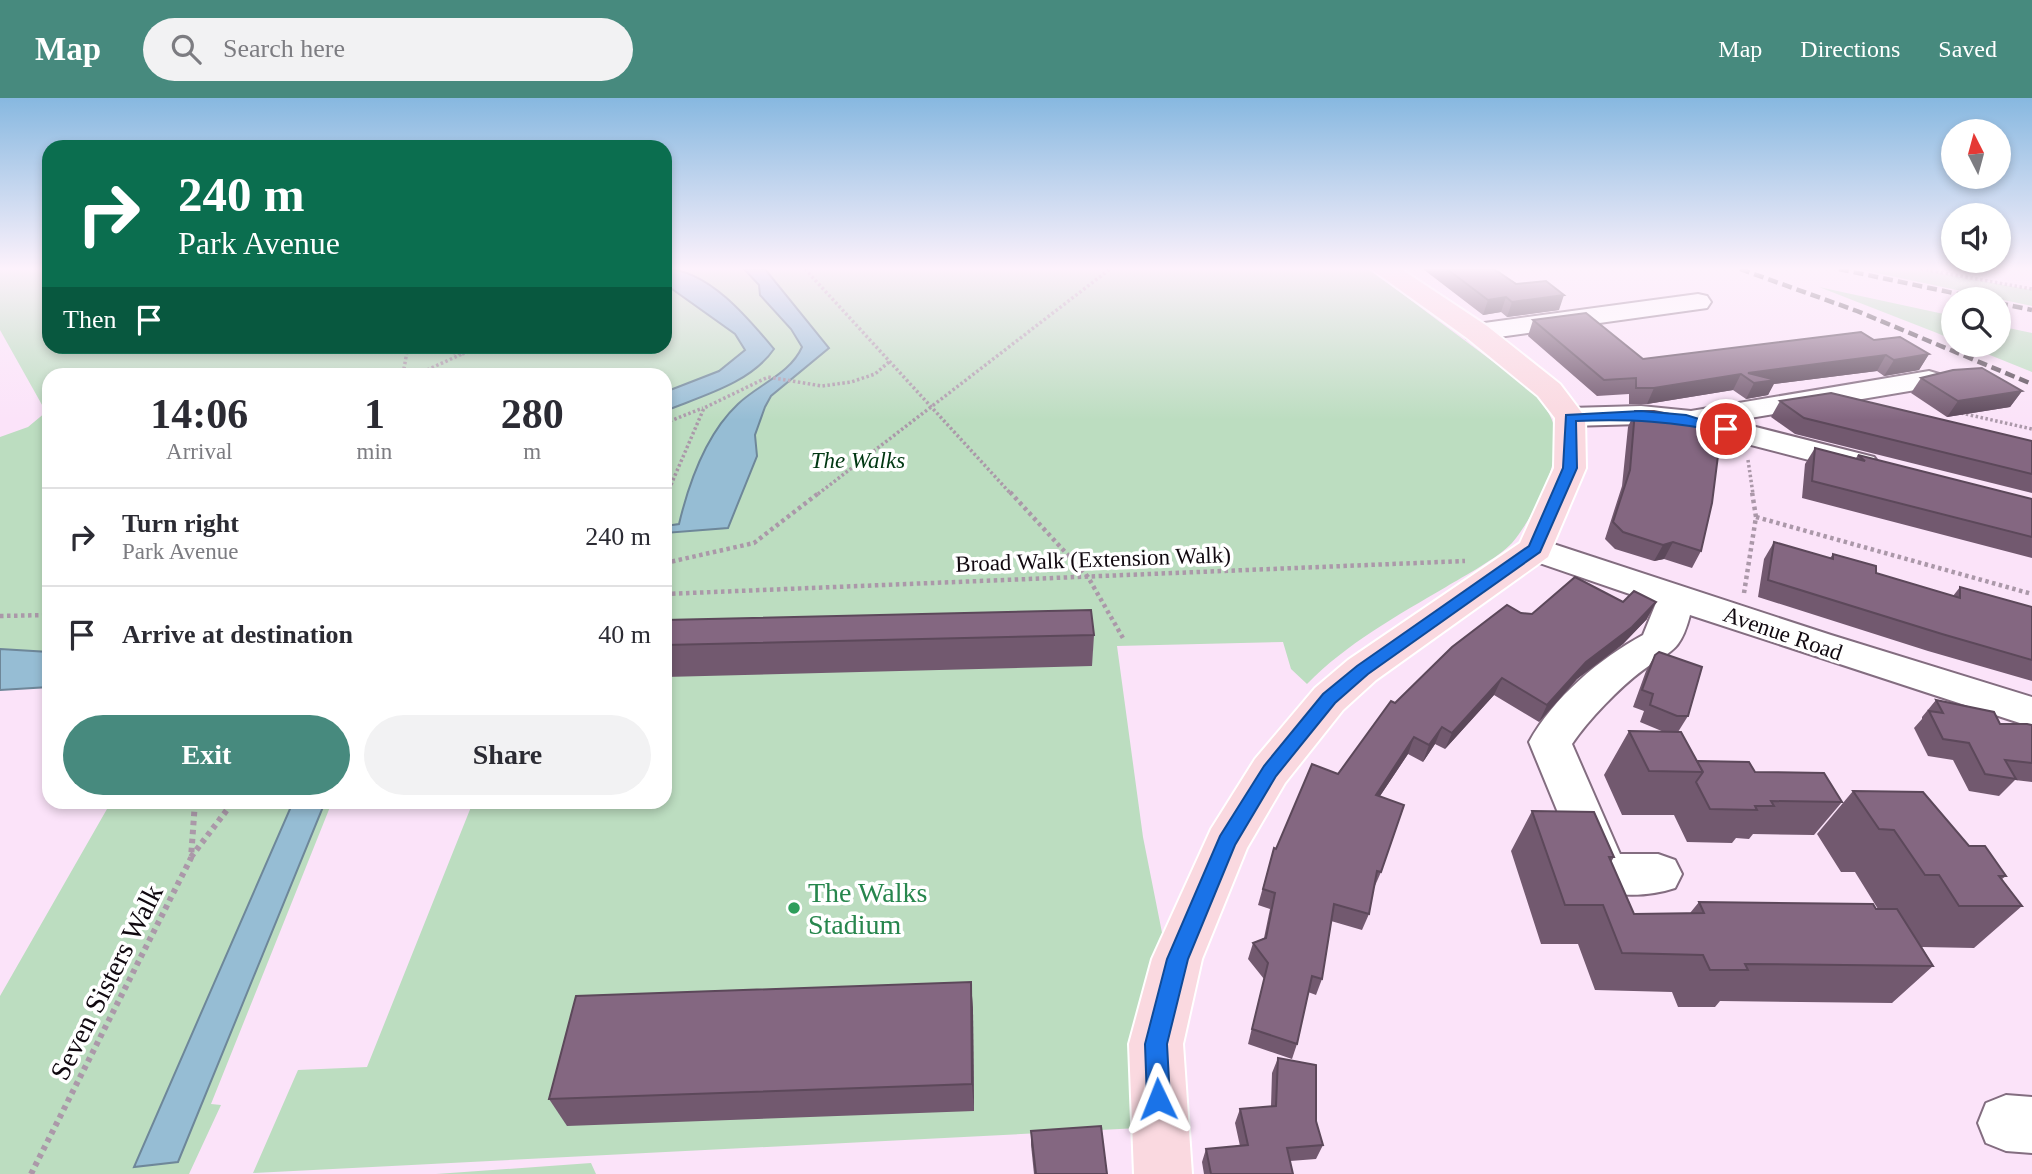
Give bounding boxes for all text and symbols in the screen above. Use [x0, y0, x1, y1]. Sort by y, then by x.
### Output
search box [143, 18, 633, 81]
icon: search [167, 30, 205, 68]
text: Map [35, 31, 101, 67]
text: Search here [223, 34, 345, 63]
text: Map [1718, 36, 1762, 62]
text: Directions [1800, 36, 1900, 62]
text: Saved [1938, 36, 1997, 62]
north arrow [1941, 119, 2011, 189]
map controls [1941, 119, 2011, 357]
text: 240 m [178, 167, 305, 222]
icon: right [63, 168, 154, 259]
button: sound [1941, 203, 2011, 273]
text: Park Avenue [178, 225, 340, 261]
button: search [1941, 287, 2011, 357]
icon: arrive [130, 301, 168, 339]
text: Then [63, 305, 116, 334]
text: 14:06 [150, 391, 248, 437]
text: 1 [364, 391, 385, 437]
text: 280 [501, 391, 564, 437]
pin [1696, 399, 1756, 459]
icon: arrive [1707, 410, 1745, 448]
text: Arrival [166, 439, 233, 464]
text: min [357, 439, 392, 464]
text: m [523, 439, 541, 464]
park label: The Walks [811, 448, 905, 473]
text: Turn right [122, 509, 239, 538]
icon: right [63, 518, 101, 556]
text: 240 m [585, 522, 651, 551]
text: Park Avenue [122, 539, 238, 564]
street label: Broad Walk (Extension Walk) [955, 542, 1231, 577]
street label: Avenue Road [1720, 601, 1846, 666]
icon: arrive [63, 616, 101, 654]
text: Arrive at destination [122, 620, 353, 649]
text: 40 m [598, 620, 651, 649]
button: Exit [63, 715, 350, 795]
button: Share [364, 715, 651, 795]
place label: The Walks Stadium [808, 877, 927, 940]
street label: Seven Sisters Walk [44, 879, 169, 1085]
marker: The Walks Stadium [786, 900, 802, 916]
position arrow [1121, 1062, 1195, 1136]

